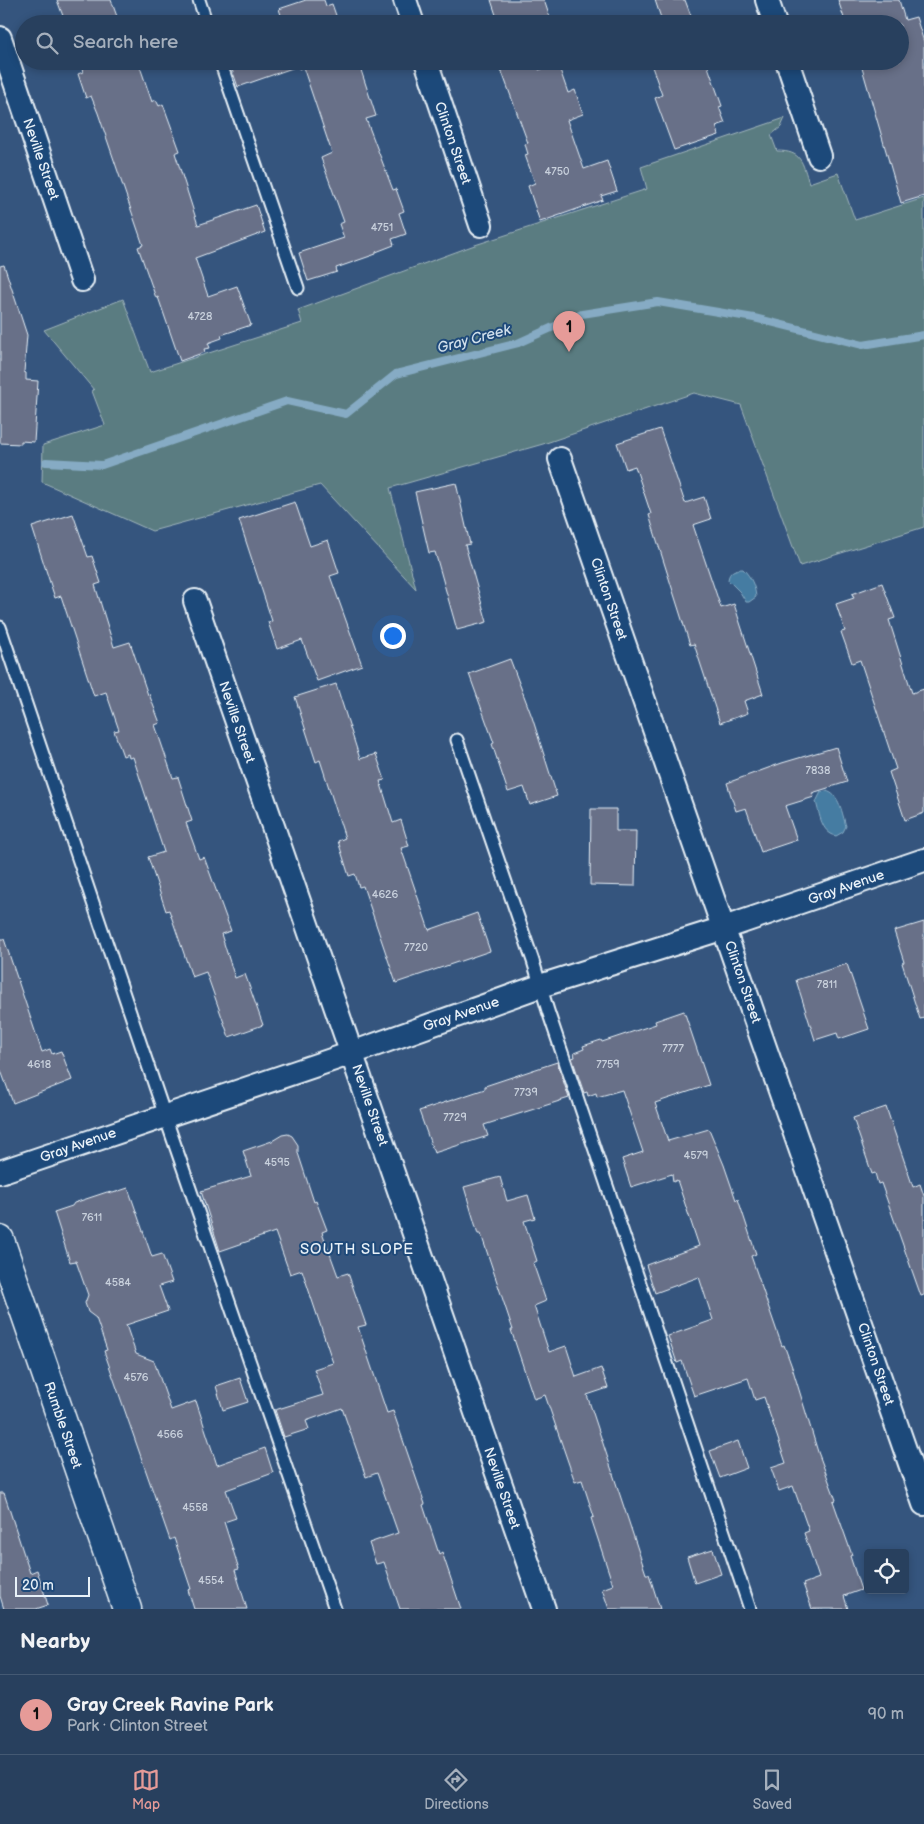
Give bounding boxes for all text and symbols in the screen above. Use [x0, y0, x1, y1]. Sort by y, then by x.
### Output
search box [15, 15, 909, 70]
icon: search [33, 29, 61, 57]
text: Search here [73, 31, 178, 54]
street label: Clinton Street [431, 100, 475, 187]
street label: Neville Street [19, 116, 63, 203]
house number: 4750 [545, 165, 570, 178]
house number: 4751 [371, 221, 393, 234]
house number: 4728 [187, 310, 213, 323]
pin: 1 [553, 311, 585, 352]
water label: Gray Creek [435, 320, 513, 358]
street label: Clinton Street [587, 556, 631, 643]
your location [380, 623, 406, 649]
street label: Neville Street [215, 679, 259, 766]
house number: 7838 [806, 764, 831, 777]
street label: Gray Avenue [806, 866, 886, 908]
house number: 4626 [372, 888, 399, 901]
street label: Clinton Street [721, 939, 765, 1026]
house number: 7720 [404, 941, 428, 954]
house number: 7811 [817, 978, 837, 991]
street label: Gray Avenue [421, 993, 501, 1035]
house number: 7777 [662, 1042, 684, 1055]
house number: 4618 [27, 1058, 51, 1071]
house number: 7759 [596, 1058, 620, 1071]
street label: Neville Street [348, 1062, 392, 1149]
house number: 7739 [514, 1086, 538, 1099]
house number: 7729 [443, 1111, 467, 1124]
street label: Gray Avenue [38, 1124, 118, 1166]
house number: 4579 [684, 1149, 708, 1162]
house number: 4595 [264, 1156, 290, 1169]
house number: 7611 [82, 1211, 102, 1224]
district label: SOUTH SLOPE [300, 1240, 414, 1259]
house number: 4584 [105, 1276, 131, 1289]
street label: Clinton Street [854, 1321, 898, 1408]
house number: 4576 [123, 1371, 149, 1384]
street label: Rumble Street [40, 1379, 86, 1471]
house number: 4566 [157, 1428, 183, 1441]
street label: Neville Street [480, 1445, 524, 1532]
house number: 4558 [182, 1501, 208, 1514]
map controls [864, 1549, 909, 1594]
button: locate [864, 1549, 909, 1594]
scale bar [15, 1574, 90, 1597]
house number: 4554 [198, 1574, 224, 1587]
text: 20 m [22, 1577, 54, 1594]
text: Nearby [20, 1629, 90, 1654]
text: Gray Creek Ravine Park [67, 1694, 274, 1717]
text: 1 [33, 1705, 39, 1724]
text: 90 m [868, 1705, 904, 1724]
text: Park · Clinton Street [67, 1717, 208, 1736]
tab: Map [132, 1766, 160, 1813]
tab: Directions [424, 1766, 489, 1813]
tab: Saved [753, 1766, 792, 1813]

